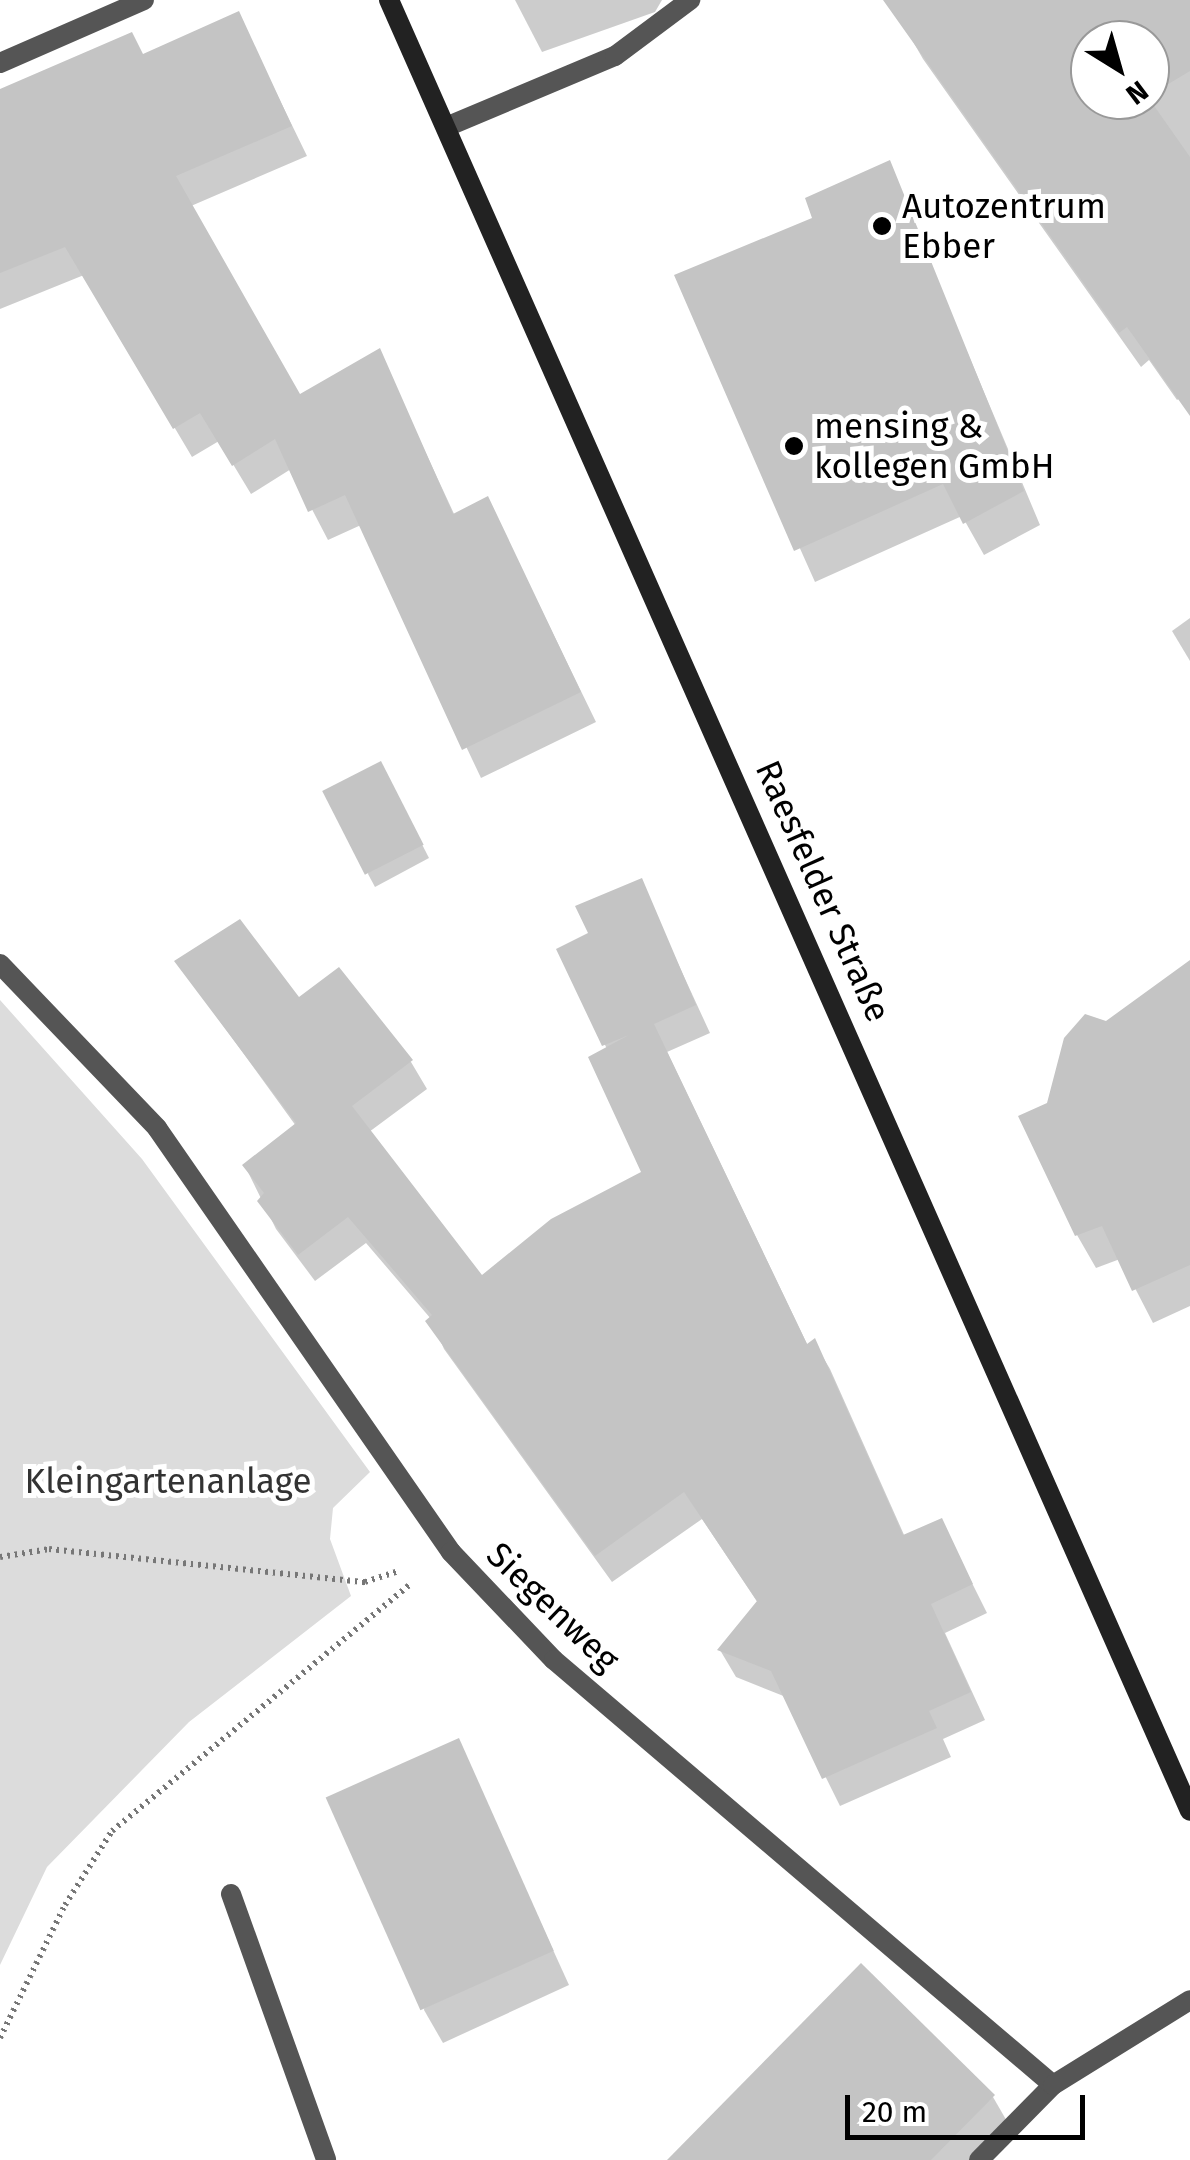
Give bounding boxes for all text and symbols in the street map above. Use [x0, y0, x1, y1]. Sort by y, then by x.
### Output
north arrow [1070, 20, 1170, 120]
text: N [1120, 74, 1155, 112]
place label: Autozentrum Ebber [902, 185, 1106, 267]
marker: Autozentrum Ebber [871, 215, 893, 237]
place label: mensing & kollegen GmbH [814, 405, 1055, 487]
marker: mensing & kollegen GmbH [783, 435, 805, 457]
street label: Raesfelder Straße [747, 754, 899, 1028]
park label: Kleingartenanlage [25, 1460, 311, 1502]
street label: Siegenweg [478, 1534, 628, 1680]
scale bar [850, 2075, 1090, 2137]
text: 20 m [862, 2094, 927, 2130]

